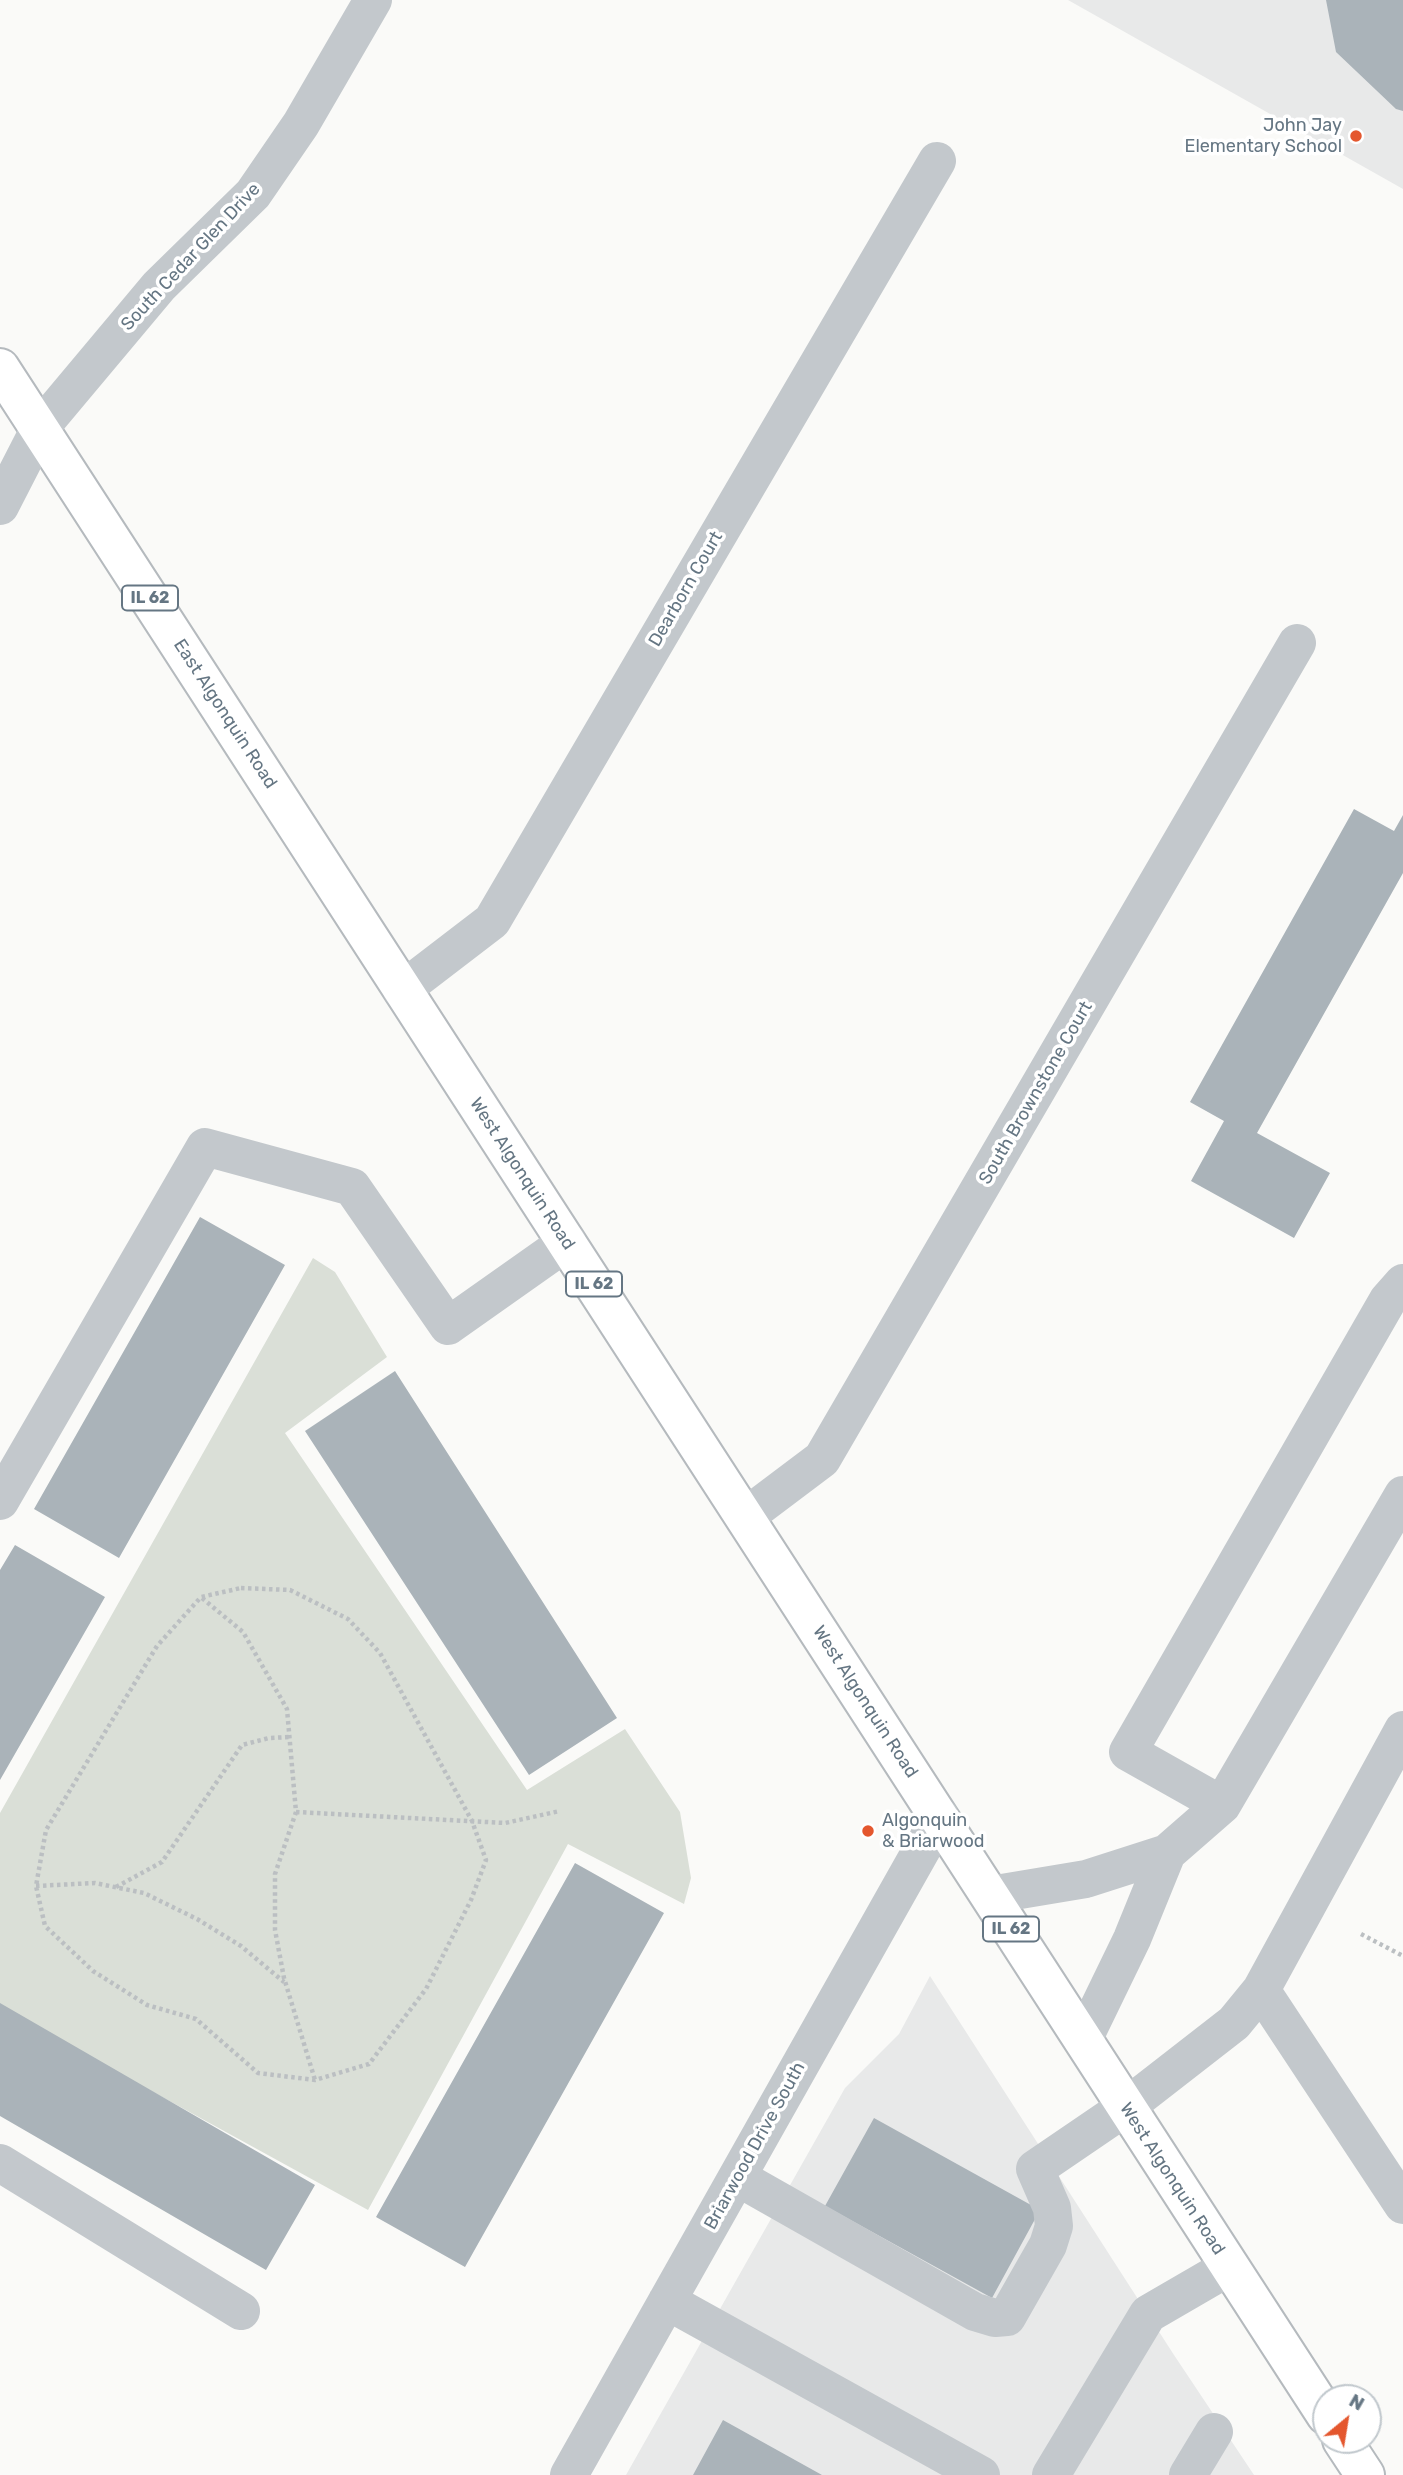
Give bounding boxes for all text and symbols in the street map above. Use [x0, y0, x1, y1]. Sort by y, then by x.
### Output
place label: John Jay Elementary School [1184, 115, 1342, 158]
marker: John Jay Elementary School [1348, 128, 1364, 144]
street label: South Cedar Glen Drive [117, 179, 265, 335]
street label: Dearborn Court [644, 528, 728, 650]
road number: IL 62 [122, 586, 178, 610]
street label: East Algonquin Road [169, 635, 281, 793]
street label: South Brownstone Court [975, 998, 1097, 1188]
street label: West Algonquin Road [465, 1094, 579, 1254]
road number: IL 62 [566, 1272, 622, 1296]
street label: West Algonquin Road [808, 1622, 922, 1782]
place label: Algonquin & Briarwood [882, 1810, 984, 1853]
marker: Algonquin & Briarwood [860, 1823, 876, 1839]
road number: IL 62 [983, 1916, 1039, 1941]
street label: Briarwood Drive South [700, 2059, 810, 2233]
street label: West Algonquin Road [1115, 2099, 1229, 2259]
north arrow [1312, 2384, 1382, 2454]
text: N [1345, 2389, 1368, 2415]

